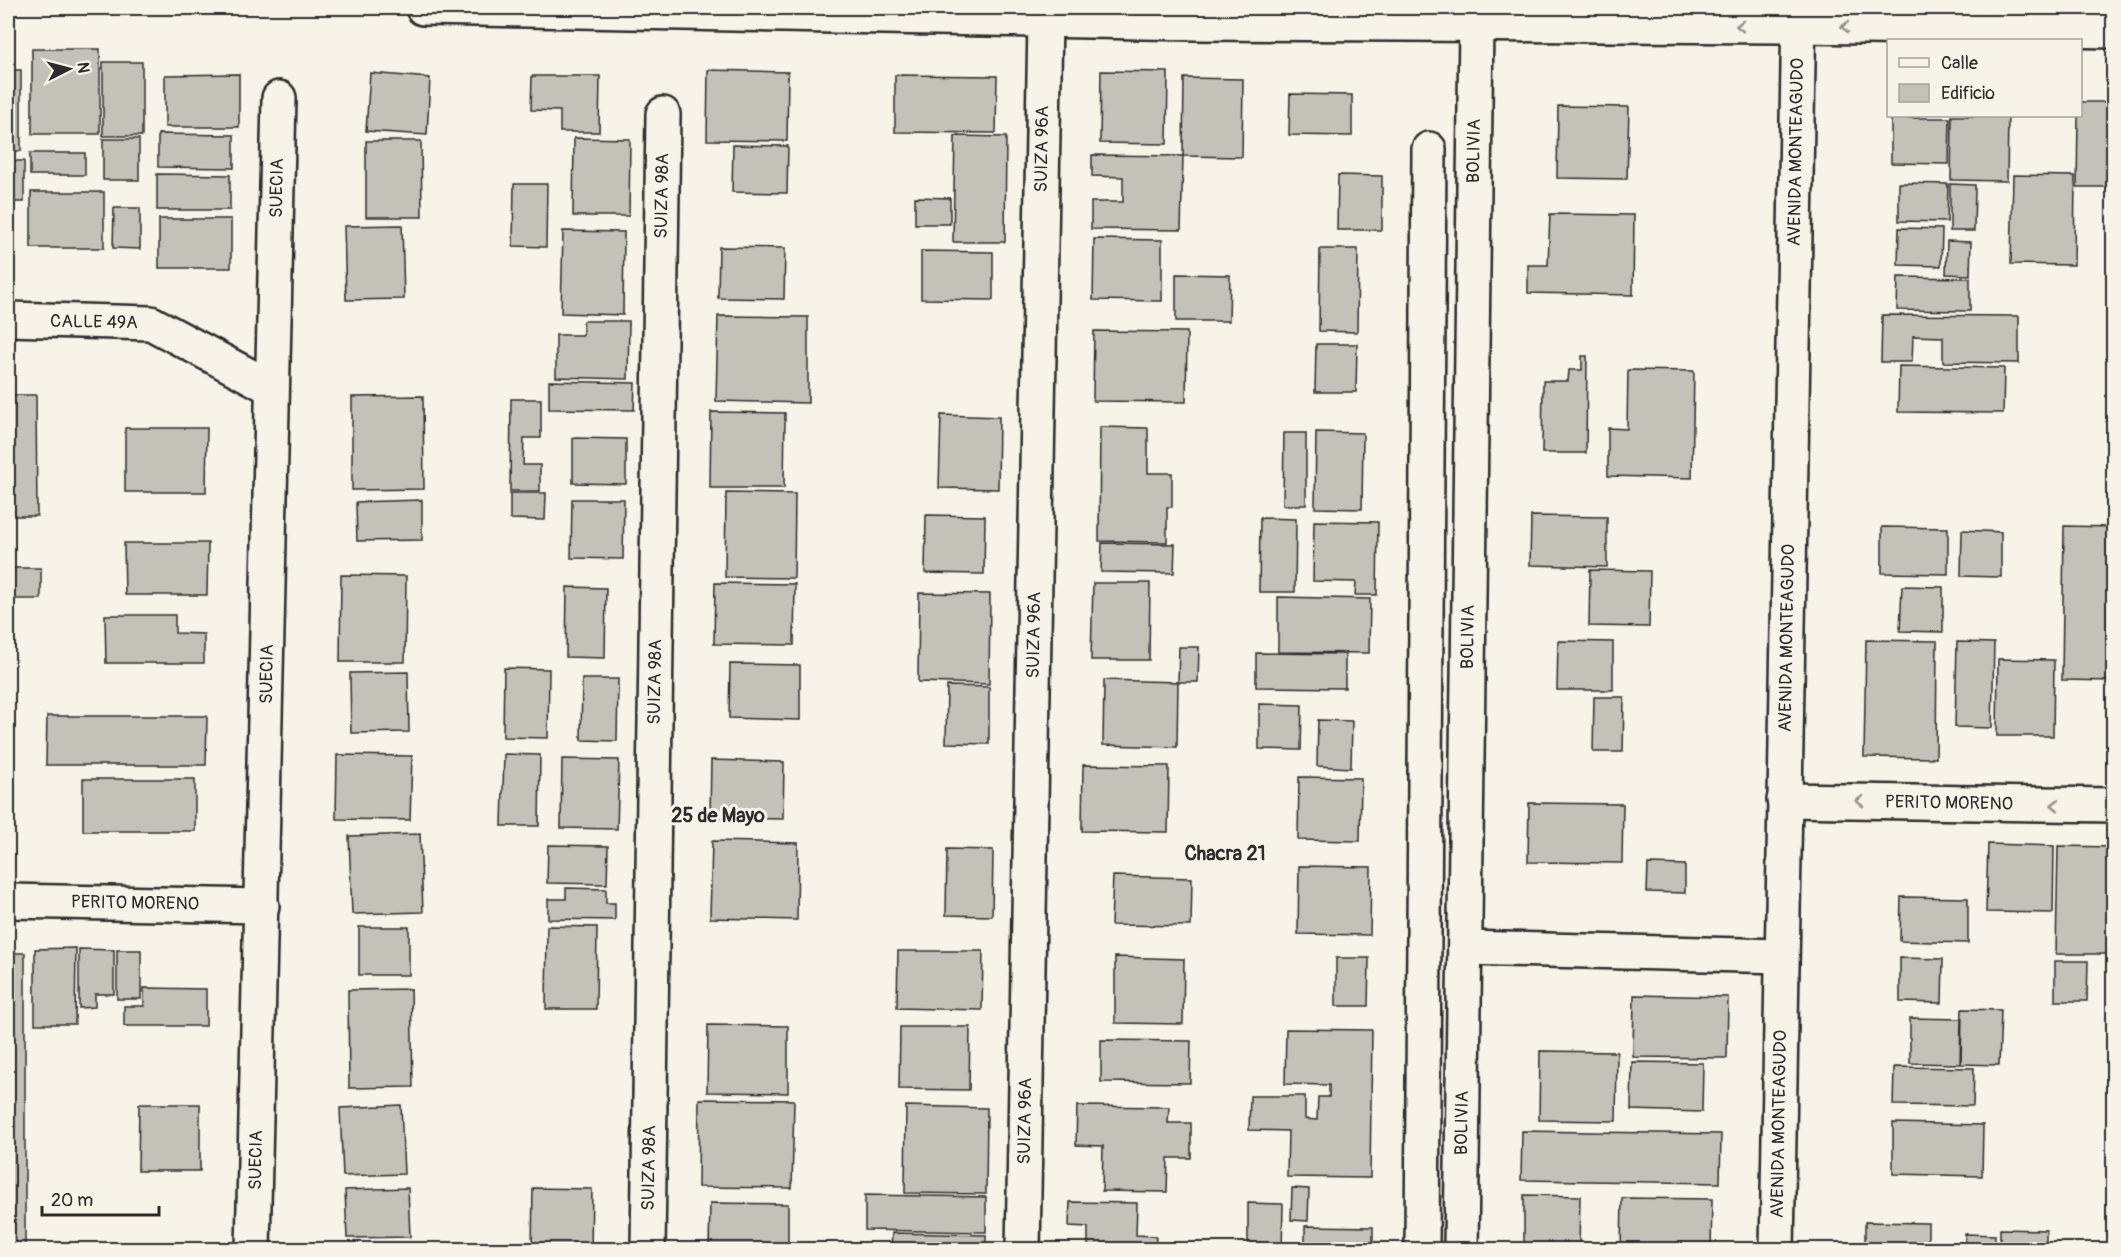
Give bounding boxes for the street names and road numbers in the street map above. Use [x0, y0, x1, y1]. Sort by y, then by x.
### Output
street label: AVENIDA MONTEAGUDO [1783, 58, 1809, 246]
street label: SUIZA 96A [1030, 105, 1054, 193]
street label: BOLIVIA [1462, 118, 1486, 183]
street label: SUIZA 98A [650, 153, 674, 239]
street label: SUECIA [265, 158, 289, 218]
street label: CALLE 49A [50, 310, 138, 334]
street label: AVENIDA MONTEAGUDO [1774, 544, 1800, 732]
street label: SUIZA 96A [1022, 591, 1046, 679]
street label: BOLIVIA [1456, 604, 1480, 669]
street label: SUIZA 98A [643, 639, 667, 725]
street label: SUECIA [255, 644, 279, 704]
street label: PERITO MORENO [1885, 790, 2013, 816]
street label: PERITO MORENO [71, 890, 199, 916]
street label: AVENIDA MONTEAGUDO [1766, 1030, 1792, 1218]
street label: SUIZA 96A [1013, 1077, 1037, 1165]
street label: BOLIVIA [1450, 1090, 1474, 1155]
street label: SUIZA 98A [637, 1125, 661, 1211]
street label: SUECIA [244, 1130, 268, 1190]

